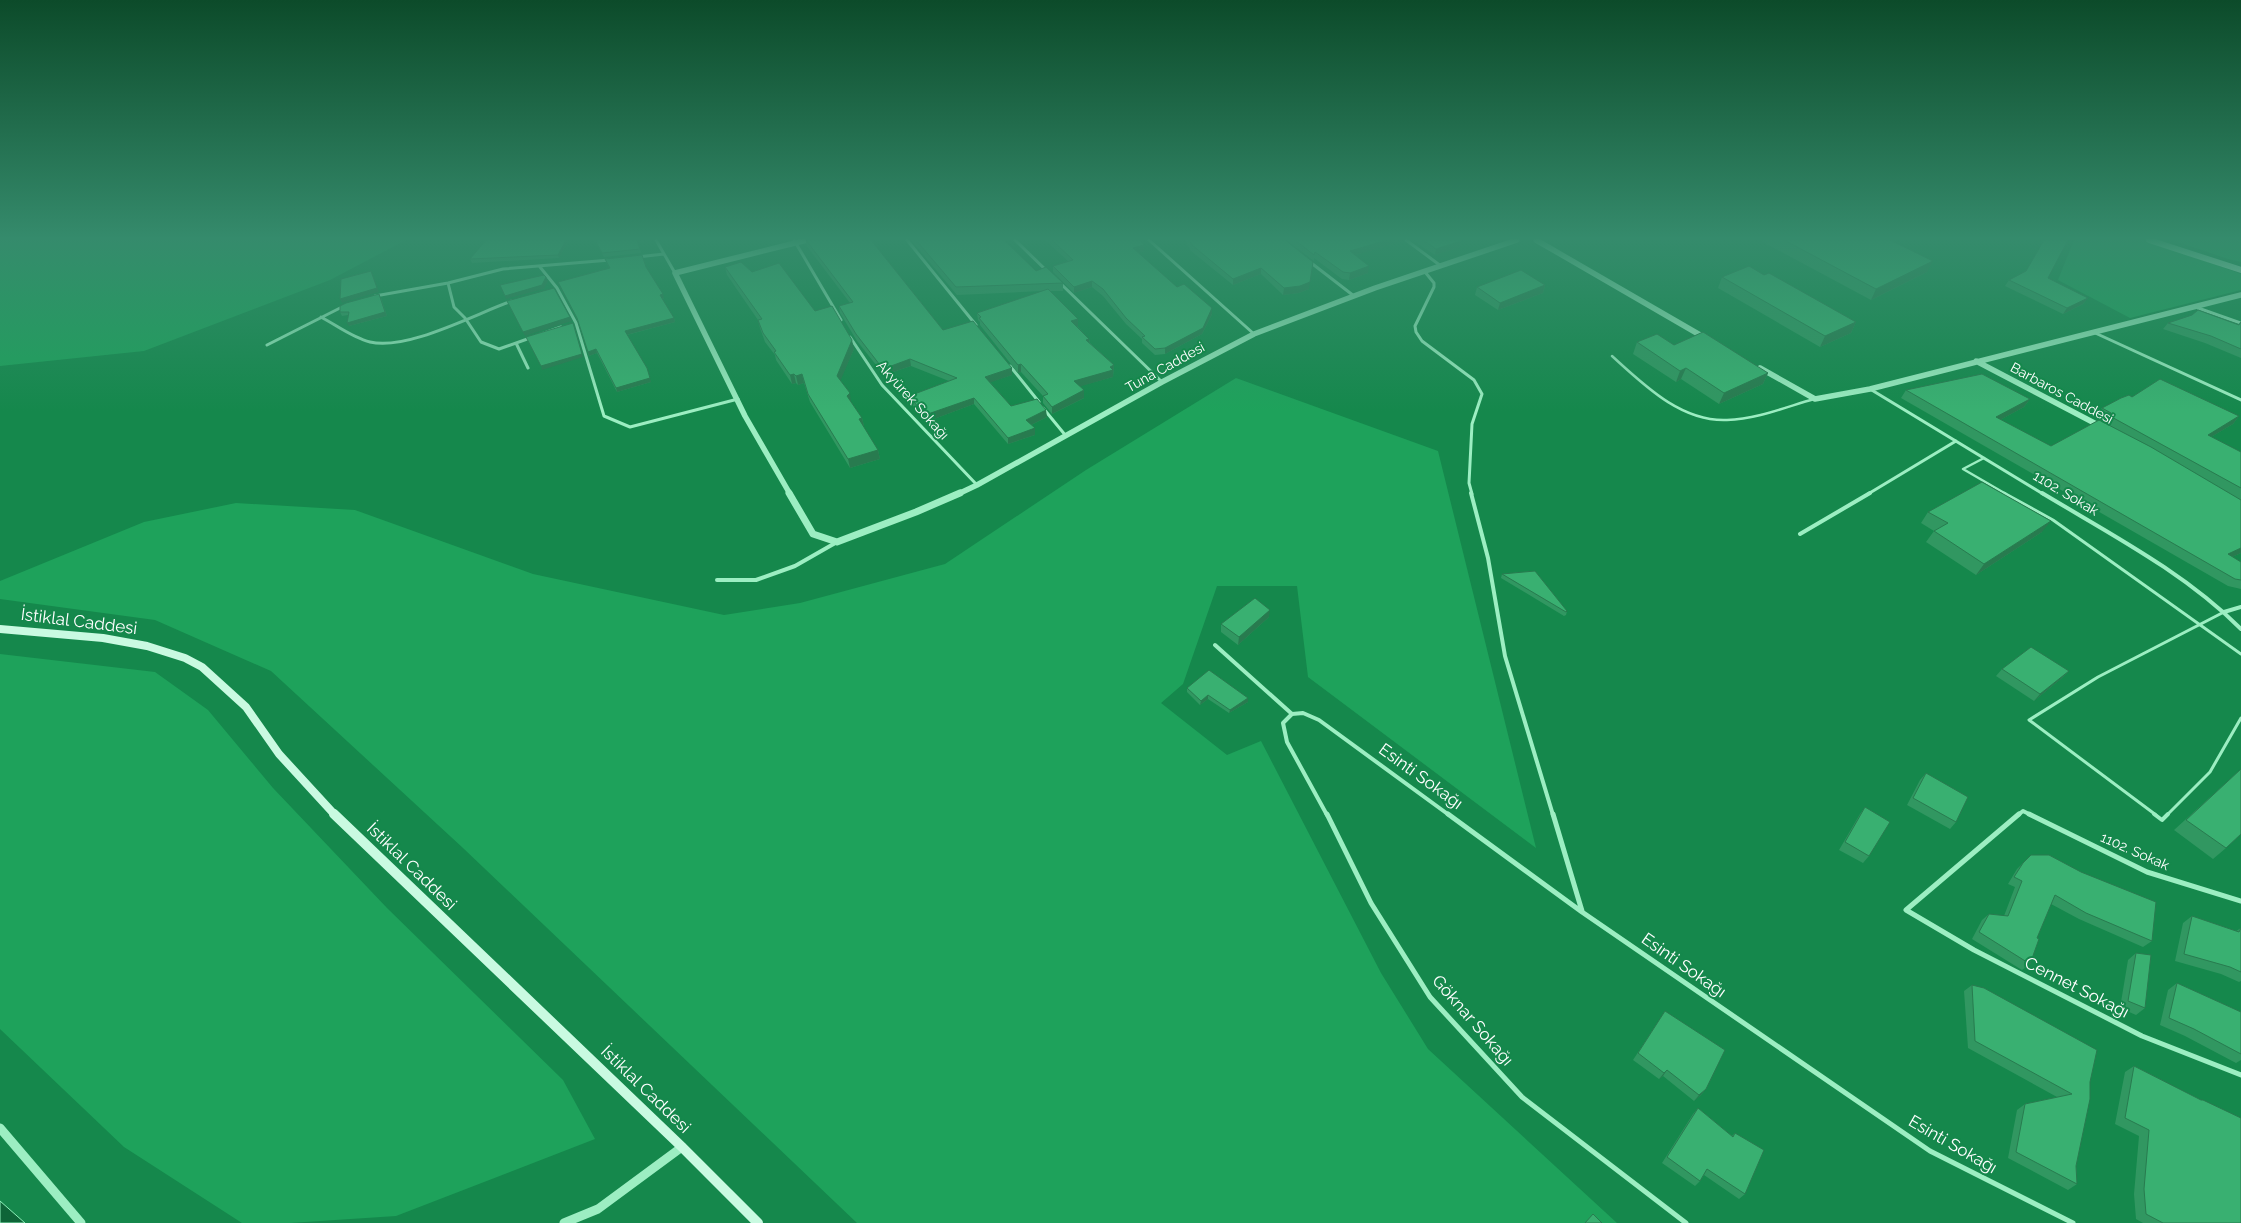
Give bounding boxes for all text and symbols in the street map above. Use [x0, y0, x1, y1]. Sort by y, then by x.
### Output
street label: Tuna Caddesi [1123, 339, 1207, 395]
street label: Akyürek Sokağı [874, 357, 952, 443]
street label: Barbaros Caddesi [2008, 359, 2116, 427]
street label: 1102. Sokak [2030, 467, 2102, 519]
street label: İstiklal Caddesi [20, 604, 138, 638]
street label: Esinti Sokağı [1375, 739, 1467, 813]
street label: İstiklal Caddesi [363, 818, 461, 914]
street label: 1102. Sokak [2098, 829, 2172, 873]
street label: Esinti Sokağı [1638, 929, 1730, 1001]
street label: Cennet Sokağı [2022, 952, 2132, 1022]
street label: Göknar Sokağı [1428, 971, 1518, 1069]
street label: İstiklal Caddesi [597, 1041, 695, 1137]
street label: Esinti Sokağı [1905, 1111, 2001, 1177]

